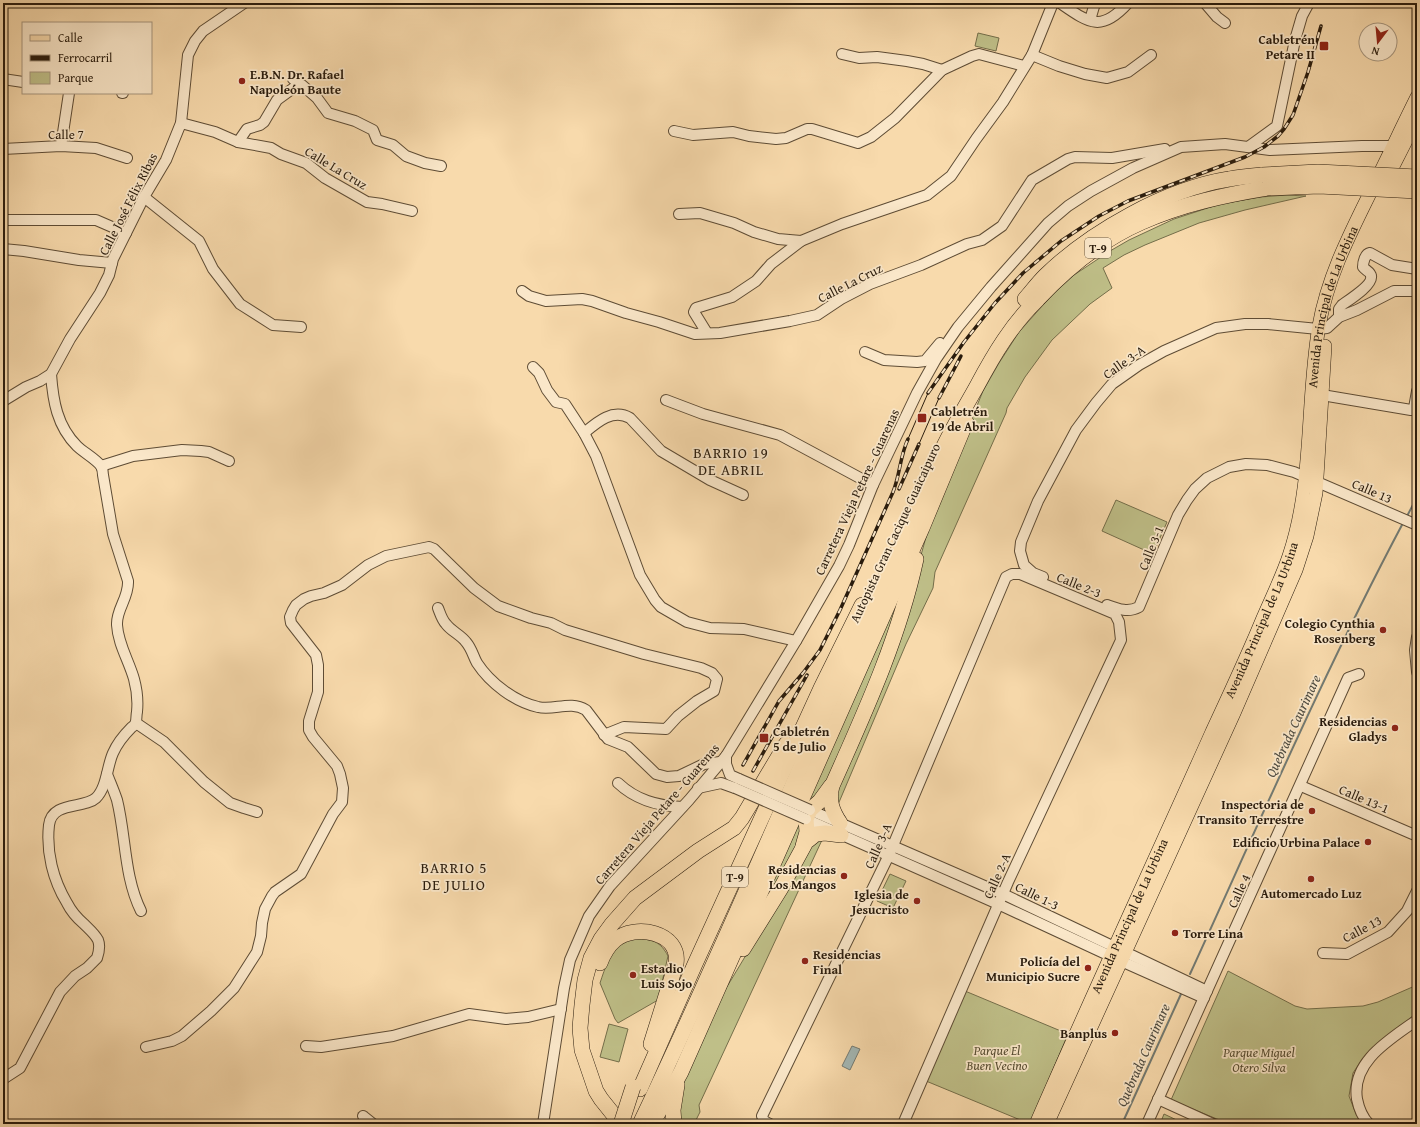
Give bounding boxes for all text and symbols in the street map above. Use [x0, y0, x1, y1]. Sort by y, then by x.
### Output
legend [22, 22, 152, 94]
north arrow [1358, 22, 1398, 62]
text: Calle [58, 29, 83, 46]
place label: Cabletrén Petare II [1258, 30, 1315, 64]
marker: Cabletrén Petare II [1318, 40, 1330, 52]
text: N [1369, 43, 1381, 60]
text: Ferrocarril [58, 49, 113, 66]
place label: E.B.N. Dr. Rafael Napoleón Baute [250, 65, 344, 99]
text: Parque [58, 69, 94, 86]
marker: E.B.N. Dr. Rafael Napoleón Baute [237, 76, 247, 86]
street label: Calle 7 [48, 125, 84, 144]
street label: Calle La Cruz [301, 142, 371, 194]
street label: Calle José Félix Ribas [94, 149, 162, 259]
street label: Avenida Principal de La Urbina [1303, 222, 1363, 389]
road number: T-9 [1085, 238, 1111, 258]
street label: Calle La Cruz [815, 259, 886, 307]
street label: Calle 3-A [1099, 340, 1149, 384]
place label: Cabletrén 19 de Abril [931, 402, 994, 436]
street label: Carretera Vieja Petare - Guarenas [810, 406, 904, 578]
marker: Cabletrén 19 de Abril [916, 412, 928, 424]
street label: Autopista Gran Cacique Guaicaipuro [845, 440, 945, 626]
district label: BARRIO 19 DE ABRIL [693, 442, 769, 480]
street label: Calle 13 [1349, 474, 1395, 508]
street label: Calle 3-1 [1133, 523, 1169, 573]
street label: Avenida Principal de La Urbina [1219, 539, 1303, 701]
street label: Calle 2-3 [1054, 567, 1104, 603]
place label: Colegio Cynthia Rosenberg [1285, 614, 1375, 648]
marker: Colegio Cynthia Rosenberg [1378, 625, 1388, 635]
water label: Quebrada Caurimare [1260, 671, 1326, 781]
place label: Residencias Gladys [1319, 712, 1387, 746]
place label: Cabletrén 5 de Julio [773, 722, 830, 756]
marker: Residencias Gladys [1390, 723, 1400, 733]
marker: Cabletrén 5 de Julio [758, 732, 770, 744]
street label: Carretera Vieja Petare - Guarenas [590, 739, 724, 889]
street label: Calle 13-1 [1336, 780, 1392, 818]
place label: Inspectoria de Transito Terrestre [1197, 795, 1304, 829]
marker: Inspectoria de Transito Terrestre [1307, 806, 1317, 816]
street label: Calle 3-A [860, 820, 897, 872]
place label: Edificio Urbina Palace [1233, 833, 1360, 852]
street label: Avenida Principal de La Urbina [1086, 835, 1173, 996]
marker: Edificio Urbina Palace [1363, 837, 1373, 847]
street label: Calle 2-A [979, 850, 1016, 902]
district label: BARRIO 5 DE JULIO [420, 857, 488, 895]
place label: Residencias Los Mangos [768, 860, 836, 894]
road number: T-9 [722, 867, 748, 887]
marker: Residencias Los Mangos [839, 871, 849, 881]
street label: Calle 4 [1223, 871, 1255, 911]
marker: Automercado Luz [1306, 874, 1316, 884]
street label: Calle 1-3 [1012, 877, 1062, 915]
place label: Automercado Luz [1260, 884, 1362, 903]
place label: Iglesia de Jesucristo [850, 885, 909, 919]
marker: Iglesia de Jesucristo [912, 896, 922, 906]
street label: Calle 13 [1339, 911, 1385, 947]
place label: Torre Lina [1183, 924, 1244, 943]
marker: Torre Lina [1170, 928, 1180, 938]
place label: Residencias Final [813, 945, 881, 979]
place label: Policía del Municipio Sucre [986, 952, 1080, 986]
marker: Residencias Final [800, 956, 810, 966]
place label: Estadio Luis Sojo [641, 959, 692, 993]
marker: Policía del Municipio Sucre [1083, 963, 1093, 973]
marker: Estadio Luis Sojo [628, 970, 638, 980]
water label: Quebrada Caurimare [1111, 1000, 1175, 1110]
place label: Banplus [1060, 1024, 1107, 1043]
marker: Banplus [1110, 1028, 1120, 1038]
park label: Parque El Buen Vecino [966, 1041, 1028, 1075]
park label: Parque Miguel Otero Silva [1222, 1043, 1295, 1077]

